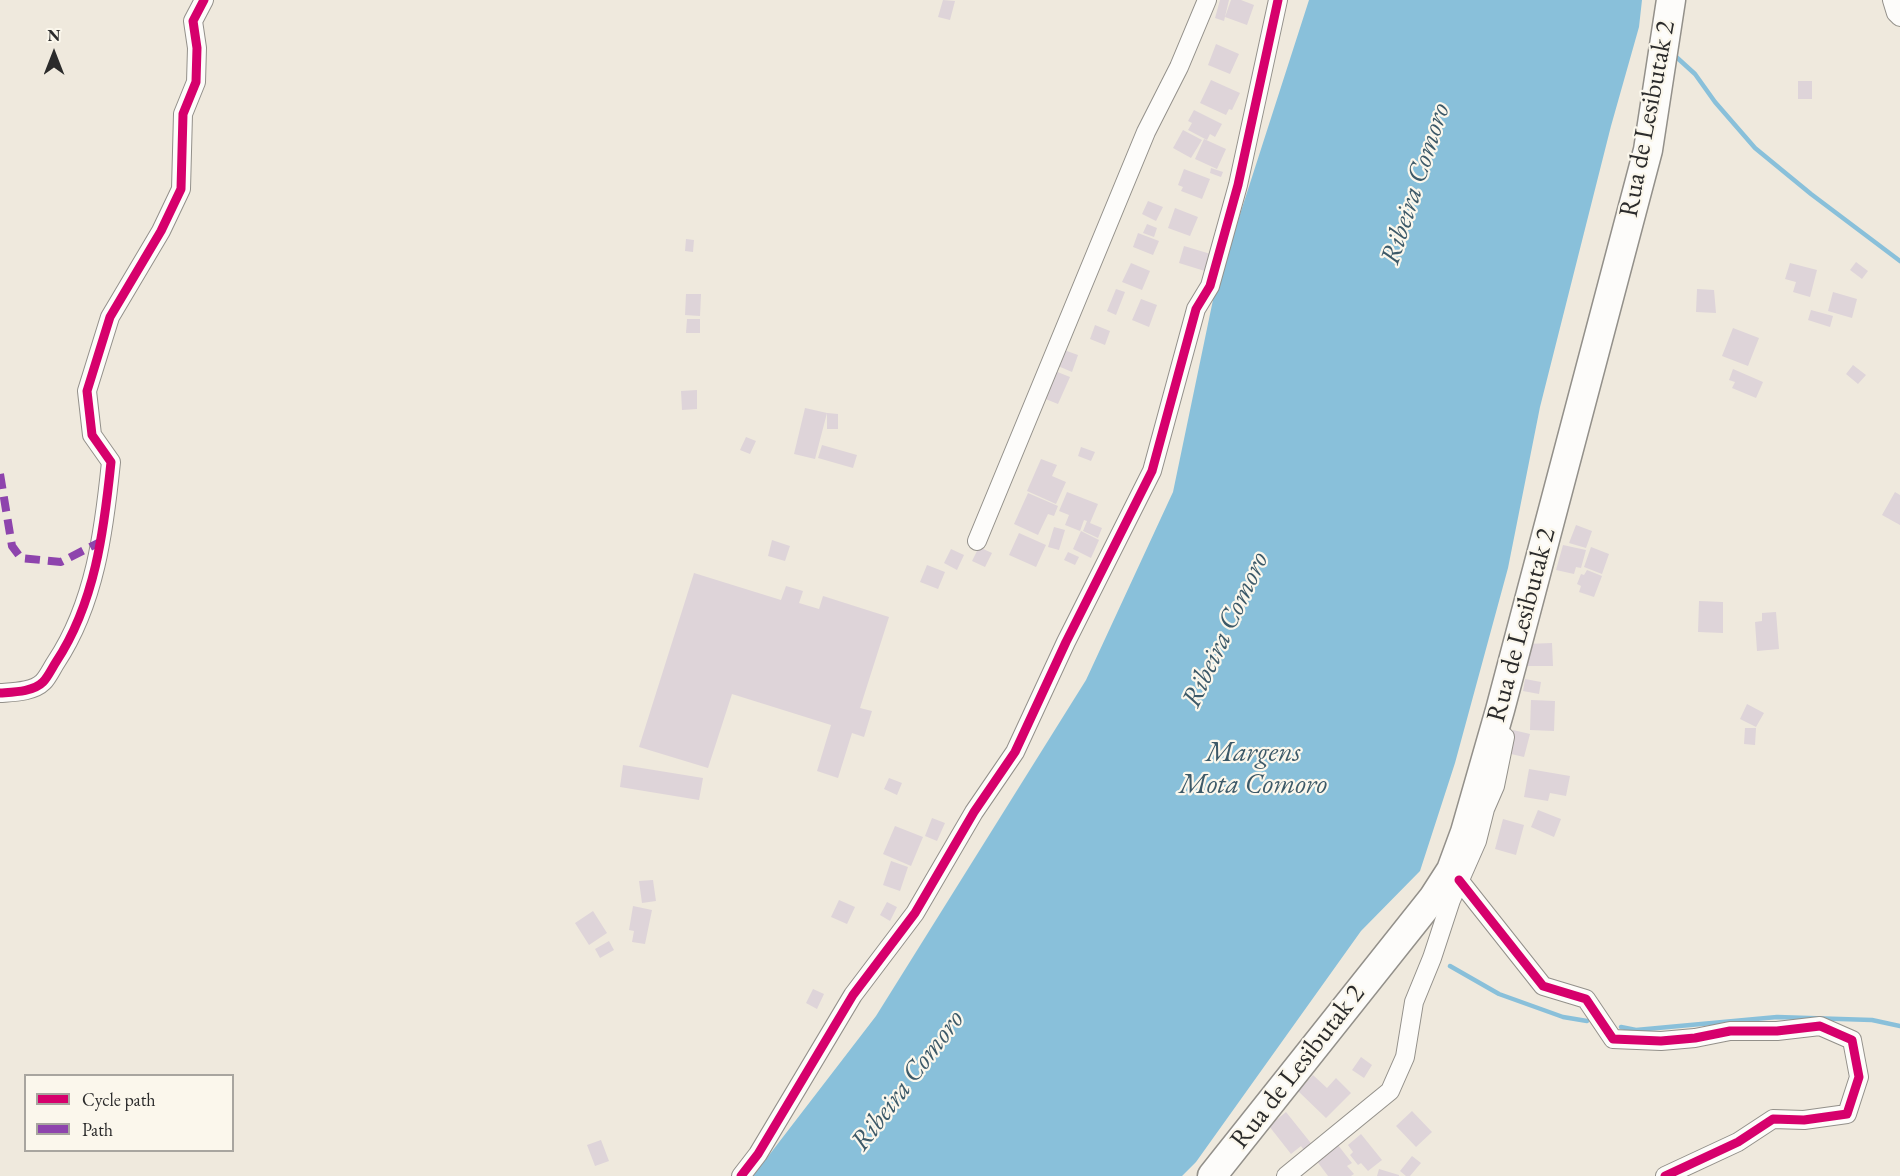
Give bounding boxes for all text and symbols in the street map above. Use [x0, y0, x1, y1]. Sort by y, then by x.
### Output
street label: Rua de Lesibutak 2 [1613, 18, 1683, 220]
north arrow [24, 24, 84, 84]
text: N [48, 25, 60, 46]
water label: Ribeira Comoro [1374, 99, 1458, 269]
street label: Rua de Lesibutak 2 [1481, 525, 1563, 725]
water label: Ribeira Comoro [1175, 547, 1277, 713]
water label: Margens Mota Comoro [1179, 736, 1327, 802]
street label: Rua de Lesibutak 2 [1224, 979, 1372, 1155]
water label: Ribeira Comoro [844, 1004, 972, 1158]
legend [24, 1074, 234, 1152]
text: Cycle path [82, 1088, 156, 1111]
text: Path [82, 1118, 113, 1141]

